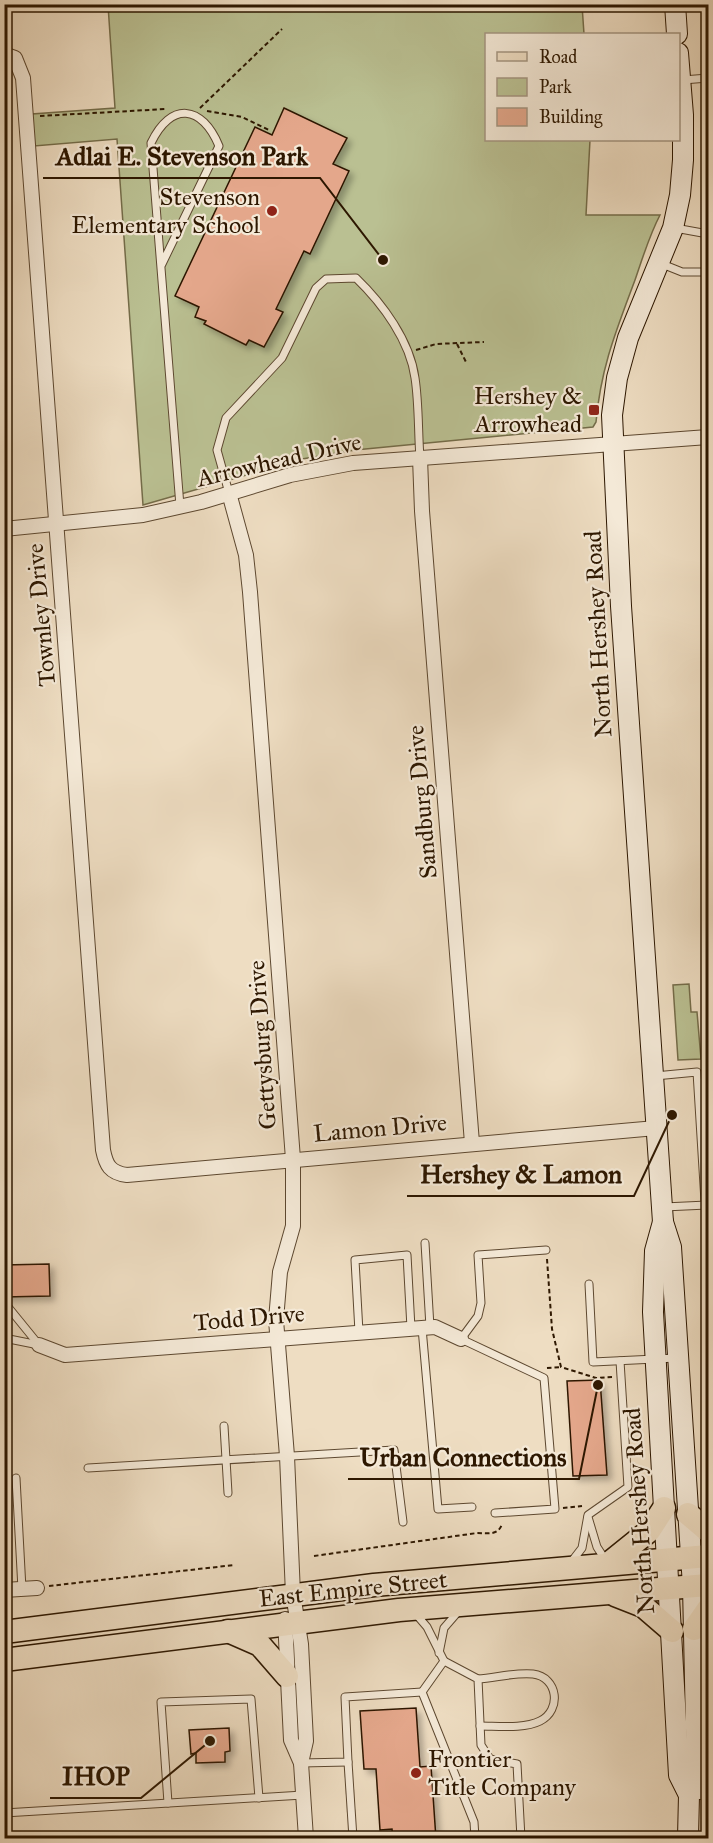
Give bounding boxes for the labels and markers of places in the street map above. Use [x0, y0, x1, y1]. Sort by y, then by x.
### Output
callout: Adlai E. Stevenson Park [43, 134, 320, 178]
place label: Stevenson Elementary School [71, 182, 261, 240]
marker: Stevenson Elementary School [265, 204, 279, 218]
place label: Hershey & Arrowhead [474, 381, 582, 439]
marker: Hershey & Arrowhead [587, 403, 601, 417]
callout: Hershey & Lamon [407, 1152, 634, 1196]
callout: Urban Connections [348, 1435, 579, 1479]
place label: Frontier Title Company [428, 1744, 576, 1802]
callout: IHOP [50, 1754, 141, 1798]
marker: Frontier Title Company [409, 1766, 423, 1780]

